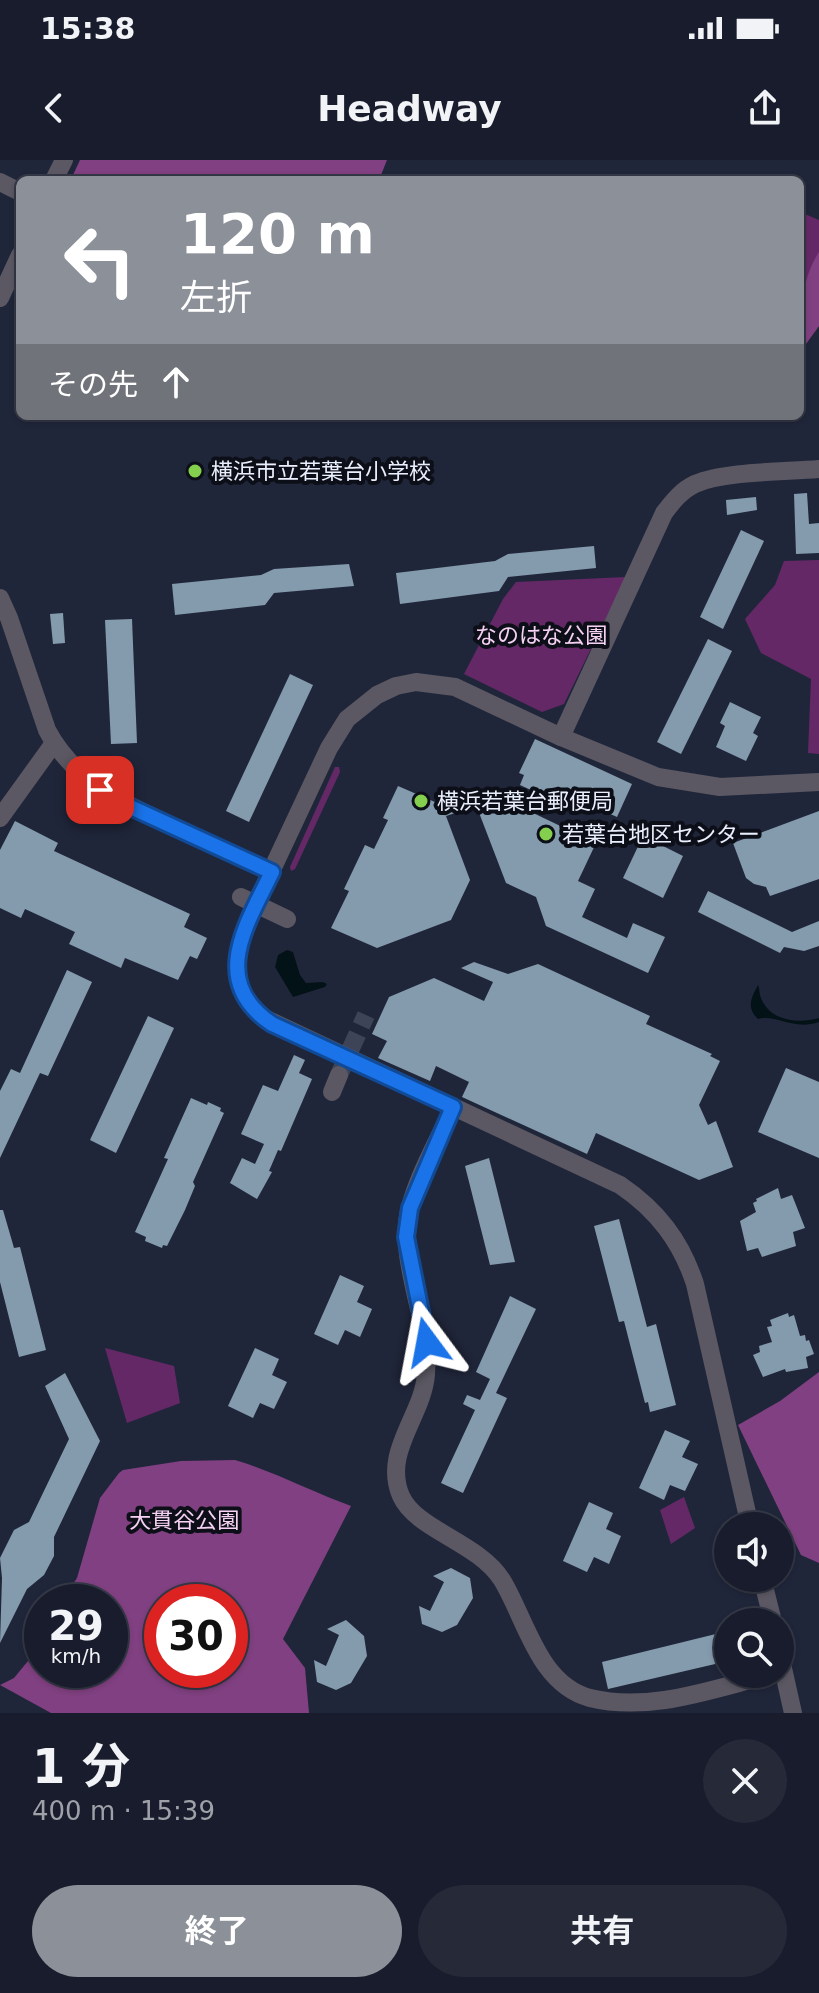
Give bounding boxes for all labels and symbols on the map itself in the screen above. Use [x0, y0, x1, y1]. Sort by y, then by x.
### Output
place label: 横浜市立若葉台小学校 [211, 459, 431, 484]
marker: 横浜市立若葉台小学校 [186, 462, 204, 480]
park label: なのはな公園 [475, 623, 607, 648]
pin [66, 756, 134, 824]
place label: 横浜若葉台郵便局 [437, 789, 613, 814]
marker: 横浜若葉台郵便局 [412, 792, 430, 810]
place label: 若葉台地区センター [562, 822, 760, 847]
marker: 若葉台地区センター [537, 825, 555, 843]
position arrow [385, 1300, 469, 1384]
park label: 大貫谷公園 [129, 1508, 239, 1533]
speed limit sign: 30 [144, 1584, 248, 1688]

